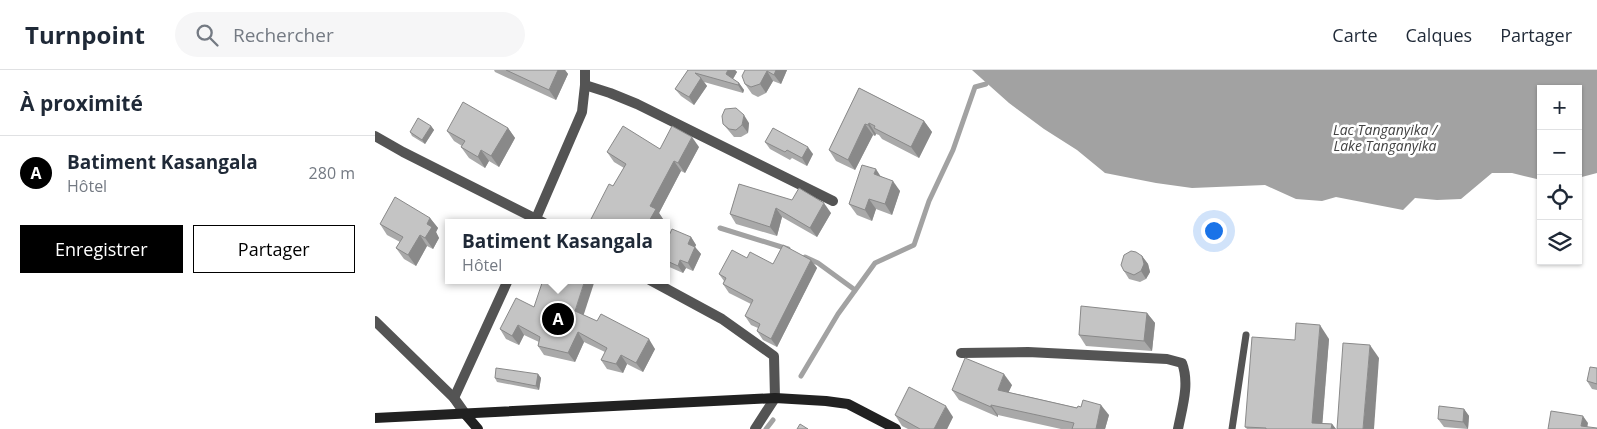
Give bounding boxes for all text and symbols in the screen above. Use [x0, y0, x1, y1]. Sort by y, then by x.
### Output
search box [175, 12, 525, 57]
text: Turnpoint [25, 18, 145, 51]
icon: search [193, 21, 221, 49]
text: Rechercher [233, 22, 334, 48]
text: Carte [1332, 23, 1378, 47]
text: Calques [1406, 23, 1472, 47]
text: Partager [1500, 23, 1572, 47]
map controls [1537, 85, 1582, 265]
button: + [1537, 85, 1582, 130]
text: À proximité [20, 89, 143, 117]
water label: Lac Tanganyika / Lake Tanganyika [1333, 120, 1439, 155]
button: − [1537, 130, 1582, 175]
text: Batiment Kasangala [67, 149, 258, 175]
text: A [30, 162, 42, 184]
text: 280 m [309, 162, 355, 184]
text: Hôtel [67, 175, 107, 197]
button: locate [1537, 175, 1582, 220]
your location [1201, 218, 1227, 244]
popup [445, 219, 670, 284]
button: layers [1537, 220, 1582, 265]
button: Enregistrer [20, 225, 183, 273]
button: Partager [193, 225, 355, 273]
text: Batiment Kasangala [462, 228, 653, 254]
text: Hôtel [462, 254, 502, 276]
pin: A [542, 300, 574, 338]

